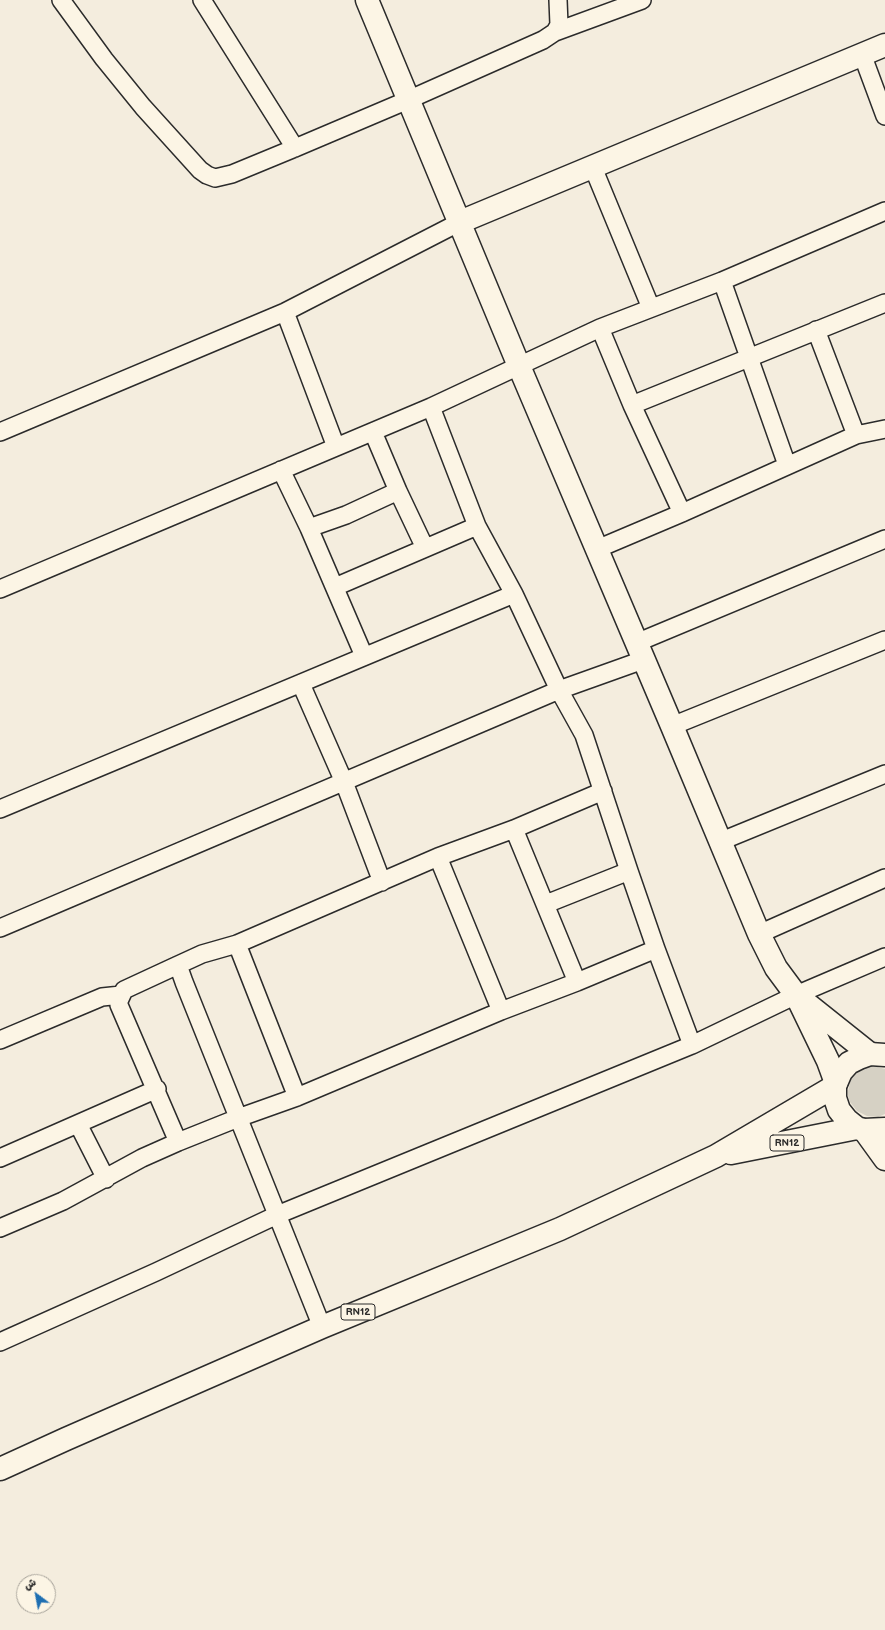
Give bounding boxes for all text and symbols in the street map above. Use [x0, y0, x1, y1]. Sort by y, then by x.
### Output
road number: RN12 [770, 1135, 804, 1151]
road number: RN12 [341, 1304, 375, 1320]
north arrow [16, 1574, 56, 1614]
text: ش [21, 1576, 38, 1593]

